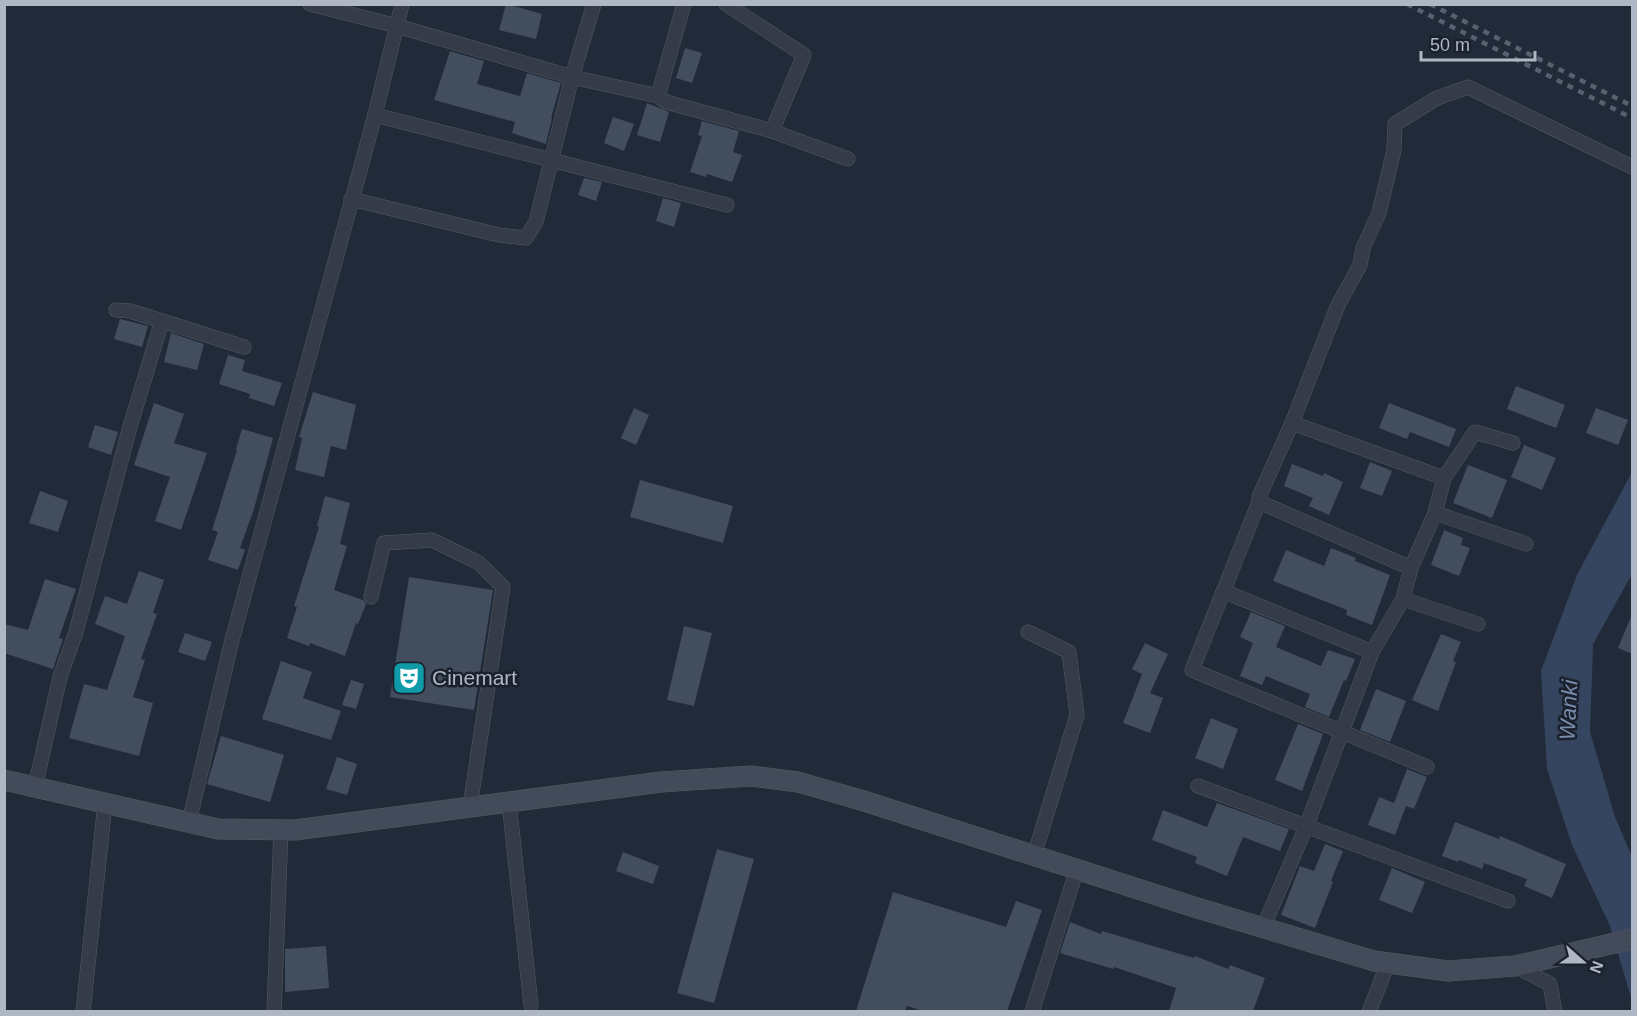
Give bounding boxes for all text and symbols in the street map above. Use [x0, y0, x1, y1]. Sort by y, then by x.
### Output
scale bar [1421, 24, 1535, 62]
text: 50 m [1430, 35, 1470, 55]
theatre icon: Cinemart [391, 660, 427, 696]
place label: Cinemart [432, 666, 517, 689]
water label: Wanki [1554, 678, 1583, 741]
north arrow [1553, 932, 1613, 992]
text: N [1587, 959, 1607, 976]

